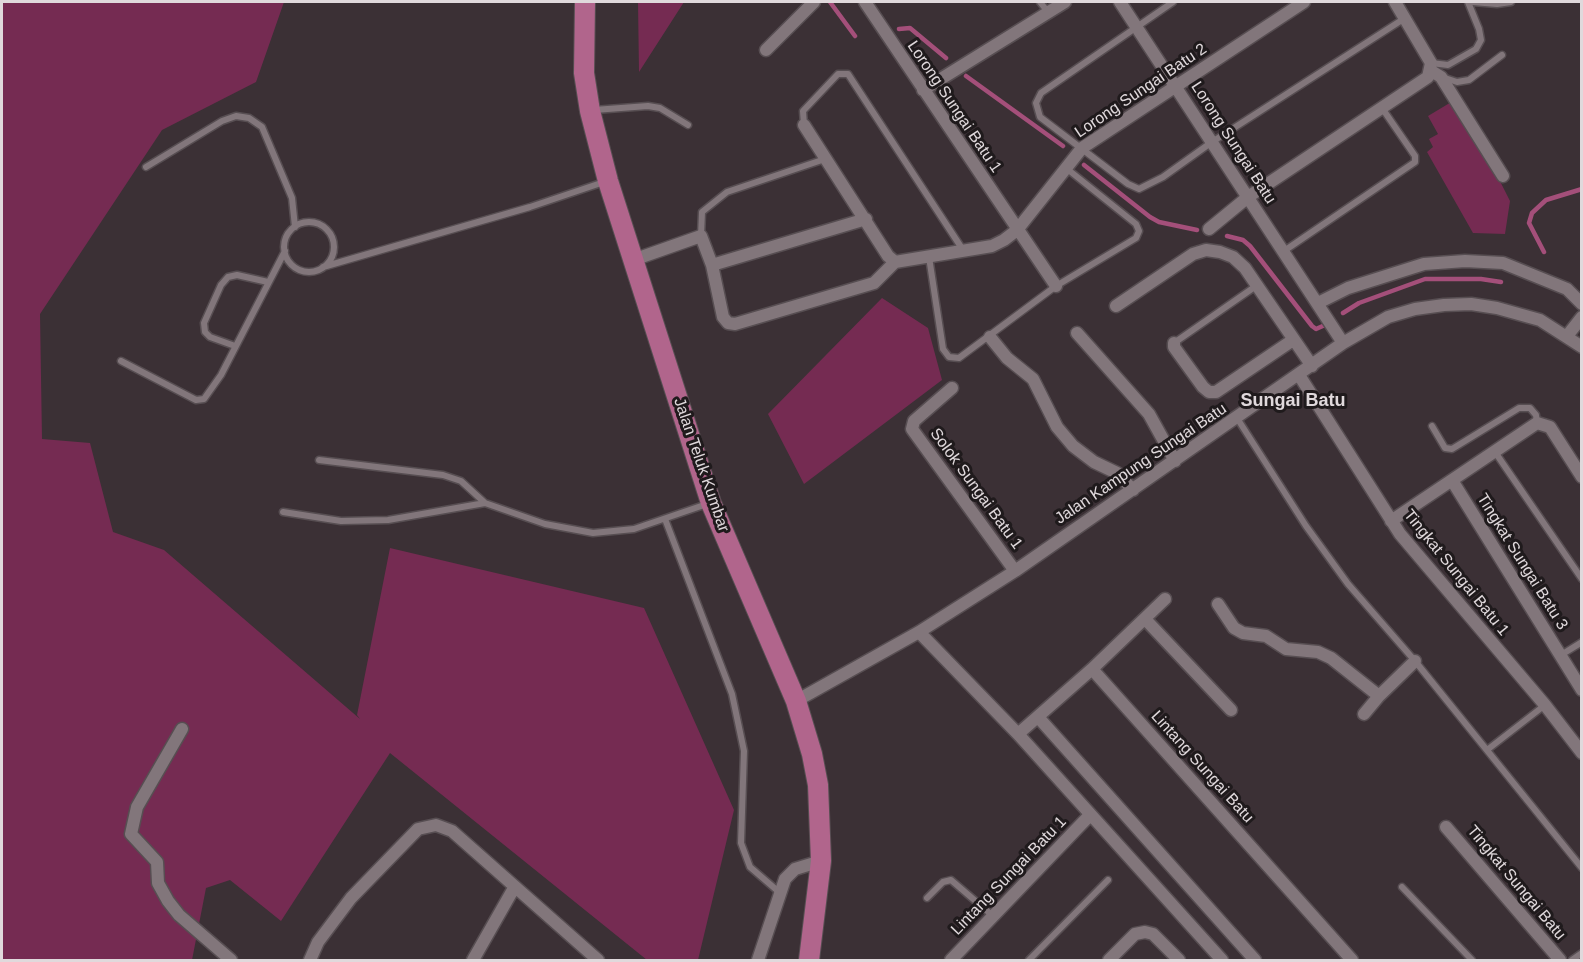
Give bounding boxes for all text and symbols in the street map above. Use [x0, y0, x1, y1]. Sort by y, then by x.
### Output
street label: Lorong Sungai Batu 1 [903, 37, 1005, 177]
street label: Lorong Sungai Batu 2 [1071, 40, 1211, 142]
street label: Lorong Sungai Batu [1186, 78, 1280, 208]
district label: Sungai Batu [1240, 390, 1346, 412]
street label: Jalan Teluk Kumbar [669, 395, 733, 535]
street label: Jalan Kampung Sungai Batu [1052, 399, 1230, 529]
street label: Solok Sungai Batu 1 [926, 425, 1026, 553]
street label: Tingkat Sungai Batu 3 [1472, 490, 1572, 634]
street label: Tingkat Sungai Batu 1 [1399, 506, 1513, 640]
street label: Lintang Sungai Batu [1147, 707, 1257, 827]
street label: Lintang Sungai Batu 1 [947, 813, 1071, 939]
street label: Tingkat Sungai Batu [1463, 822, 1569, 944]

